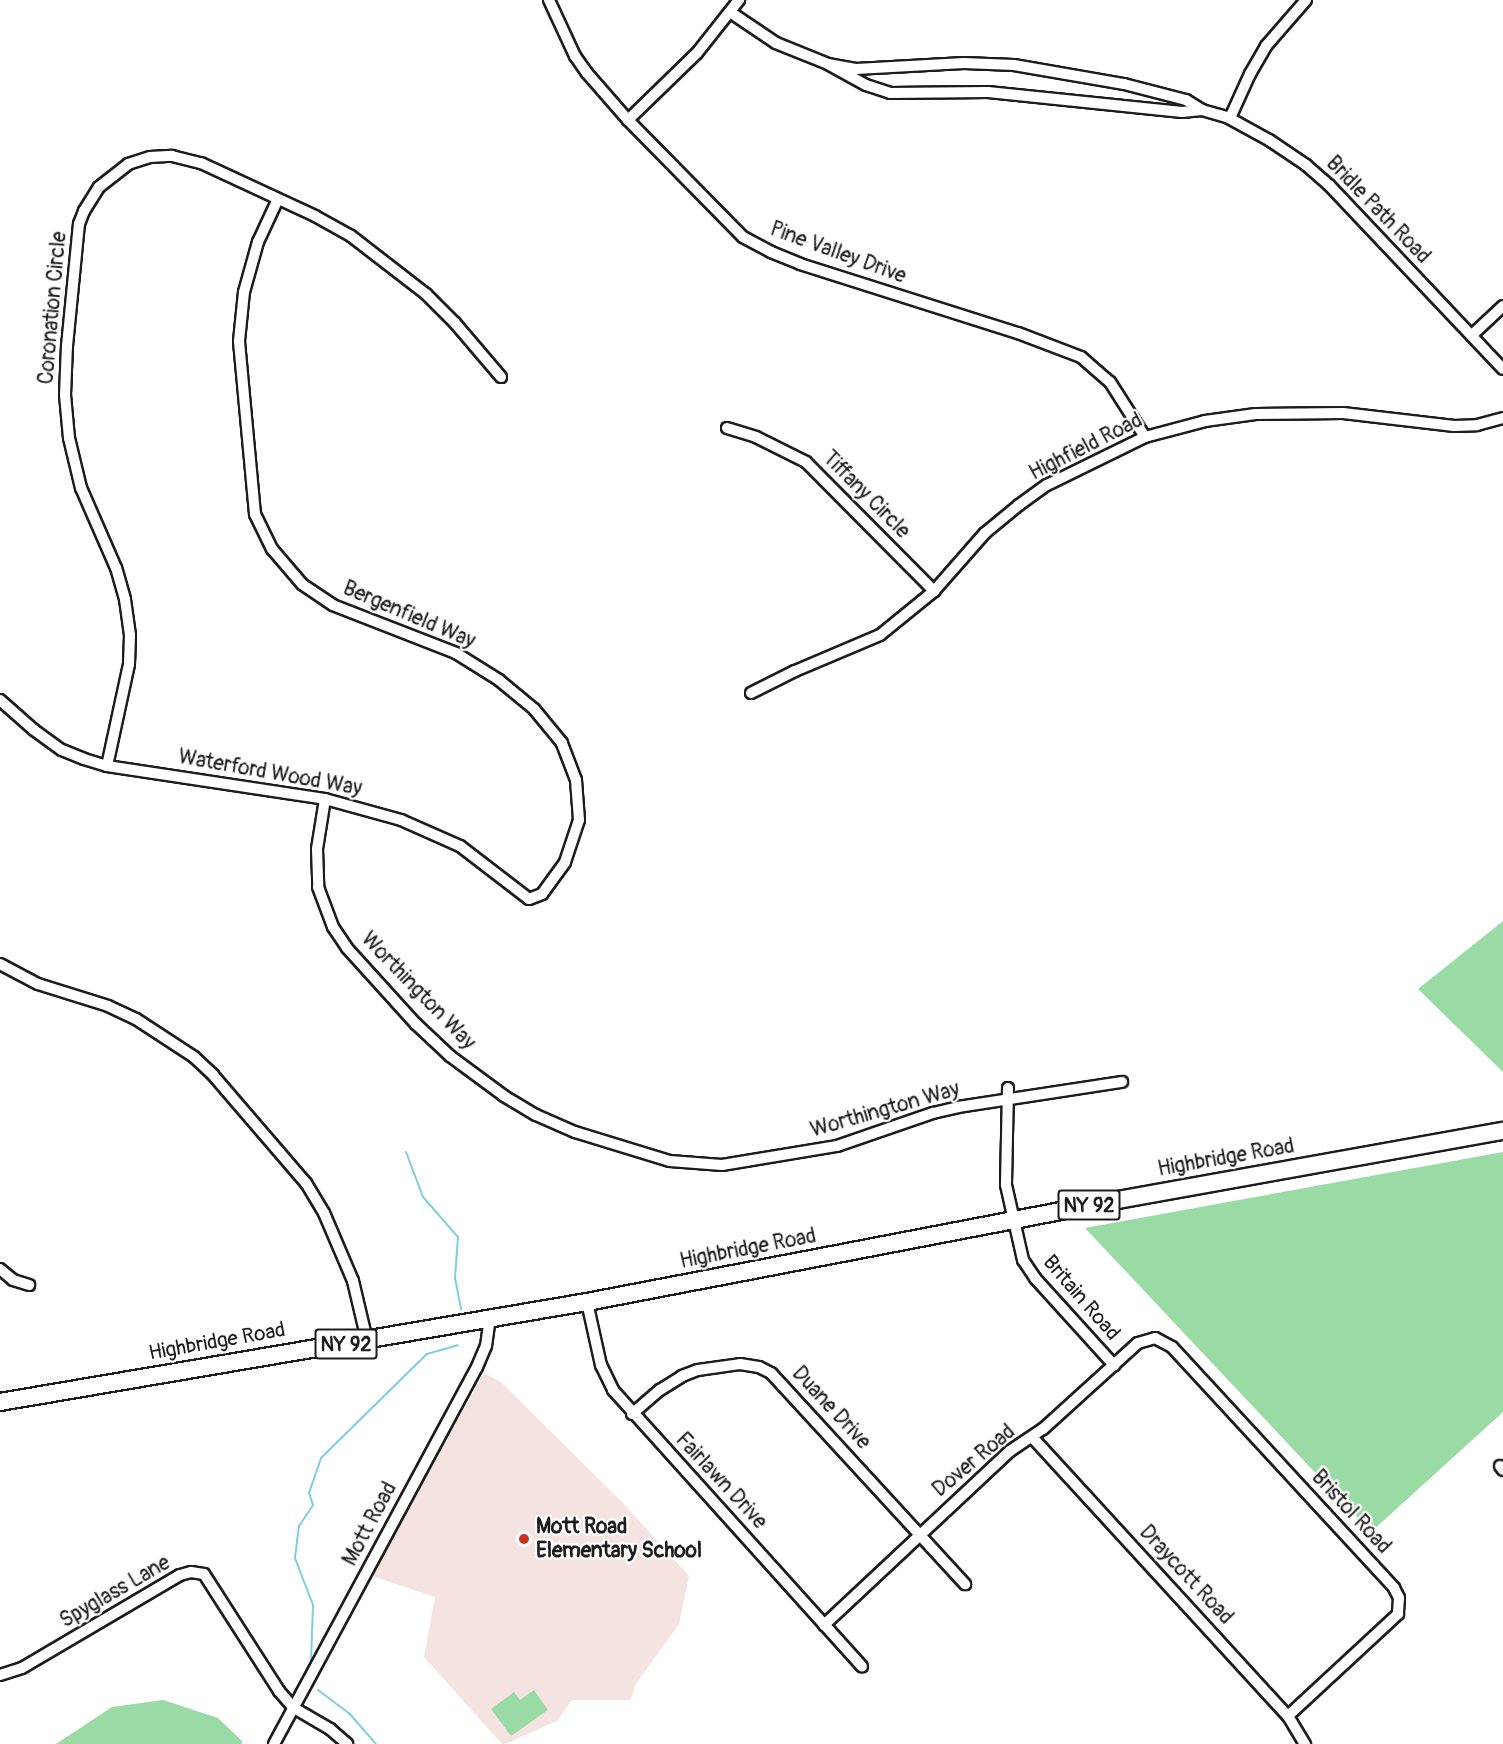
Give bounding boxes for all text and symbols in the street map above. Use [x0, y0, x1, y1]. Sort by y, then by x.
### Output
street label: Bridle Path Road [1320, 151, 1436, 269]
street label: Pine Valley Drive [767, 217, 909, 289]
street label: Coronation Circle [34, 231, 72, 385]
street label: Highfield Road [1025, 408, 1147, 486]
street label: Tiffany Circle [817, 446, 915, 544]
street label: Bergenfield Way [339, 576, 479, 654]
street label: Waterford Wood Way [176, 744, 364, 802]
street label: Worthington Way [356, 927, 480, 1055]
street label: Worthington Way [808, 1077, 962, 1143]
street label: Highbridge Road [1156, 1134, 1296, 1182]
road number: NY 92 [1058, 1188, 1120, 1222]
street label: Highbridge Road [678, 1223, 818, 1275]
street label: Britain Road [1037, 1250, 1125, 1346]
street label: Highbridge Road [147, 1318, 287, 1366]
road number: NY 92 [314, 1327, 378, 1361]
street label: Duane Drive [786, 1361, 876, 1455]
street label: Dover Road [928, 1419, 1020, 1503]
street label: Fairlawn Drive [670, 1428, 772, 1534]
street label: Bristol Road [1306, 1465, 1396, 1559]
street label: Mott Road [337, 1478, 403, 1570]
place label: Mott Road Elementary School [536, 1514, 702, 1564]
street label: Draycott Road [1134, 1520, 1238, 1630]
marker: Mott Road Elementary School [517, 1532, 531, 1546]
street label: Spyglass Lane [55, 1550, 175, 1634]

